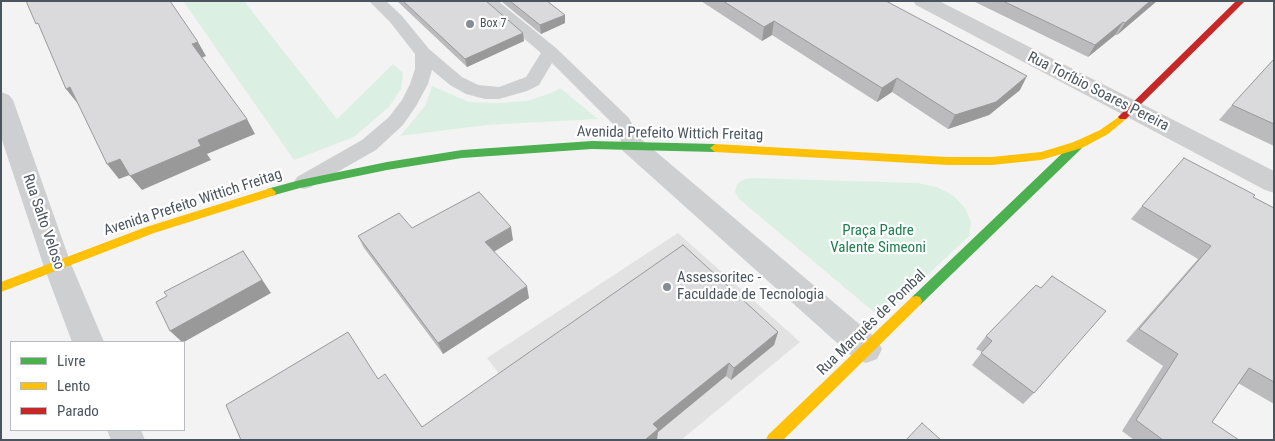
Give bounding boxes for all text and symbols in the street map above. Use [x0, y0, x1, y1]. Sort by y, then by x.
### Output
place label: Box 7 [480, 17, 506, 31]
marker: Box 7 [464, 18, 476, 30]
street label: Rua Toríbio Soares Pereira [1024, 49, 1172, 135]
street label: Avenida Prefeito Wittich Freitag [577, 123, 763, 145]
street label: Avenida Prefeito Wittich Freitag [102, 166, 284, 240]
street label: Rua Salto Veloso [18, 172, 68, 272]
park label: Praça Padre Valente Simeoni [830, 222, 926, 257]
street label: Rua Marquês de Pombal [814, 267, 930, 379]
place label: Assessoritec - Faculdade de Tecnologia [677, 269, 824, 304]
marker: Assessoritec - Faculdade de Tecnologia [661, 281, 673, 293]
legend [10, 341, 185, 431]
text: Livre [57, 352, 85, 370]
text: Lento [57, 377, 90, 395]
text: Parado [57, 402, 99, 420]

